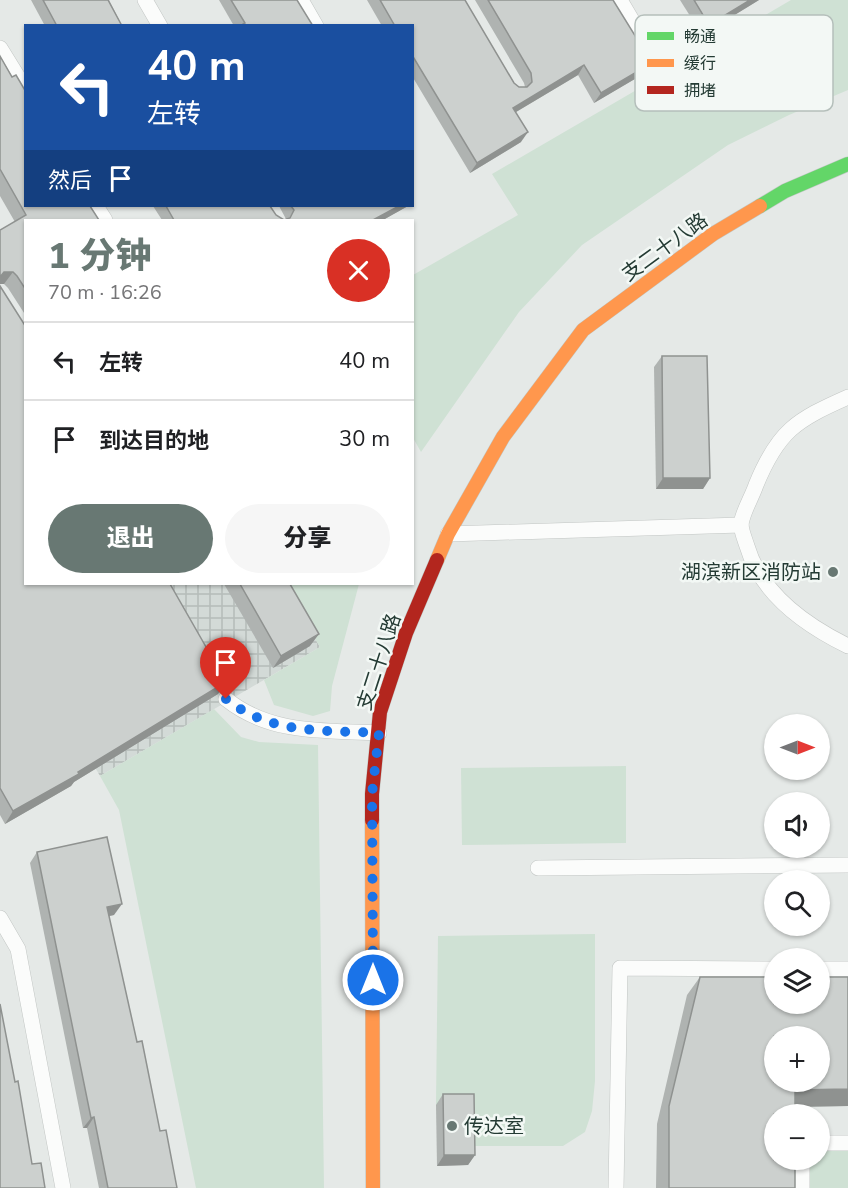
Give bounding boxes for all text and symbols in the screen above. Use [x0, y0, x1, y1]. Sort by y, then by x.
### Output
legend [635, 15, 833, 111]
text: 畅通 [684, 26, 716, 48]
text: 40 m [147, 38, 246, 95]
icon: left [48, 48, 126, 126]
text: 缓行 [684, 53, 716, 75]
text: 拥堵 [684, 80, 716, 102]
text: 左转 [147, 96, 201, 133]
icon: arrive [104, 162, 137, 195]
text: 然后 [48, 166, 92, 196]
street label: 支二十八路 [617, 207, 713, 287]
text: 1 分钟 [48, 232, 152, 281]
button: close [327, 239, 390, 302]
text: 70 m · 16:26 [48, 279, 162, 306]
icon: left [48, 345, 81, 378]
text: 40 m [339, 346, 390, 376]
text: 左转 [99, 348, 143, 378]
icon: arrive [48, 423, 81, 456]
text: 30 m [339, 424, 390, 454]
text: 到达目的地 [99, 426, 209, 456]
button: 退出 [48, 504, 213, 573]
button: 分享 [225, 504, 390, 573]
place label: 湖滨新区消防站 [681, 559, 821, 586]
marker: 湖滨新区消防站 [826, 565, 840, 579]
street label: 支二十八路 [351, 610, 407, 714]
pin [200, 637, 251, 699]
icon: arrive [209, 646, 242, 679]
north arrow [764, 714, 830, 780]
map controls [764, 714, 830, 1170]
button: sound [764, 792, 830, 858]
button: search [764, 870, 830, 936]
position arrow [341, 948, 405, 1012]
button: layers [764, 948, 830, 1014]
button: + [764, 1026, 830, 1092]
button: − [764, 1104, 830, 1170]
place label: 传达室 [464, 1113, 524, 1140]
marker: 传达室 [445, 1119, 459, 1133]

